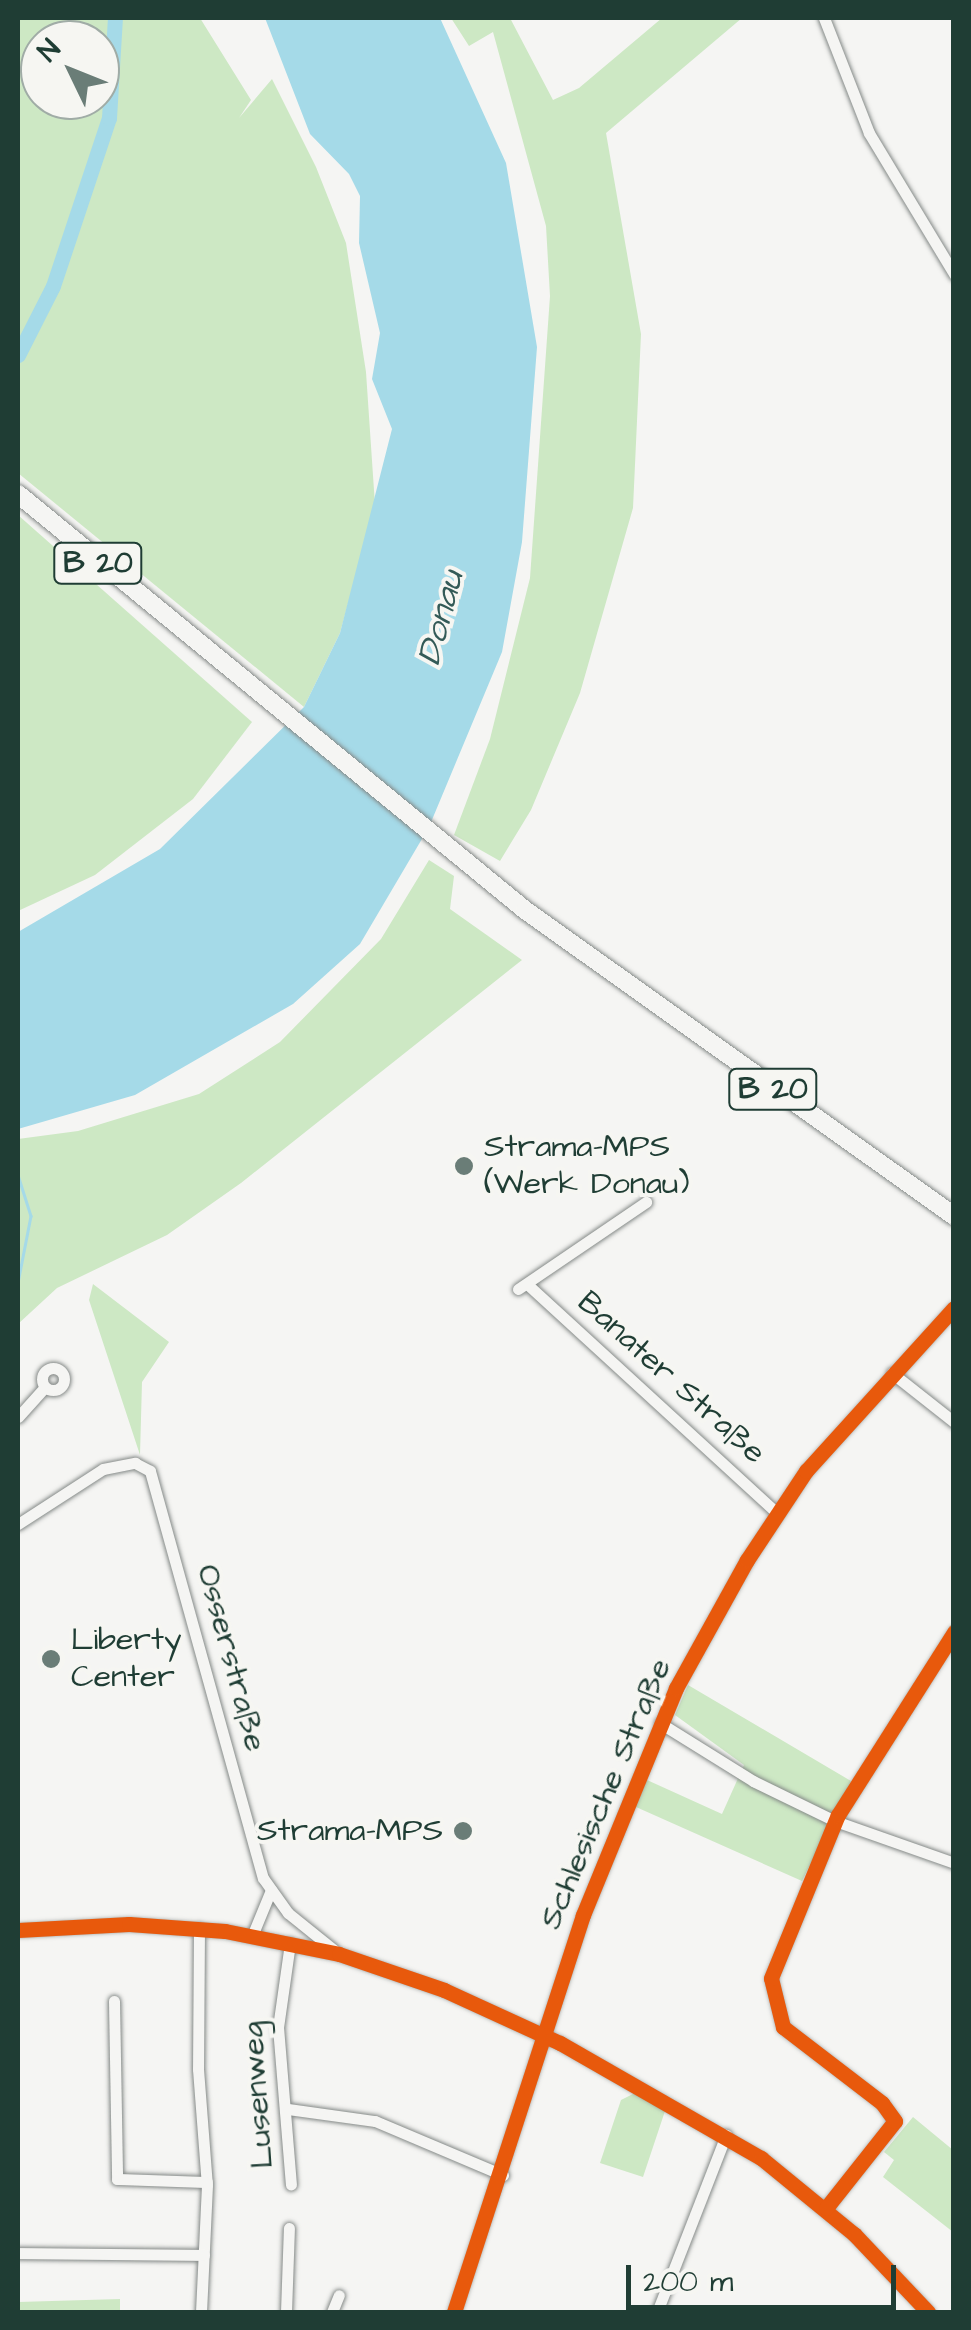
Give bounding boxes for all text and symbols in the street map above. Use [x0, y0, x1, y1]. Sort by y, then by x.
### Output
north arrow [20, 20, 120, 120]
text: N [29, 31, 69, 70]
road number: B 20 [53, 538, 143, 588]
water label: Donau [408, 566, 474, 670]
road number: B 20 [728, 1064, 818, 1114]
place label: Strama-MPS (Werk Donau) [484, 1129, 690, 1204]
marker: Strama-MPS (Werk Donau) [453, 1155, 475, 1177]
street label: Banater Straße [569, 1284, 773, 1472]
street label: Osserstraße [188, 1561, 274, 1755]
place label: Liberty Center [71, 1622, 181, 1697]
marker: Liberty Center [40, 1648, 62, 1670]
street label: Schlesische Straße [532, 1653, 680, 1935]
place label: Strama-MPS [257, 1812, 443, 1850]
marker: Strama-MPS [452, 1820, 474, 1842]
street label: Lusenweg [234, 2020, 282, 2170]
scale bar [631, 2245, 901, 2307]
text: 200 m [643, 2261, 733, 2303]

